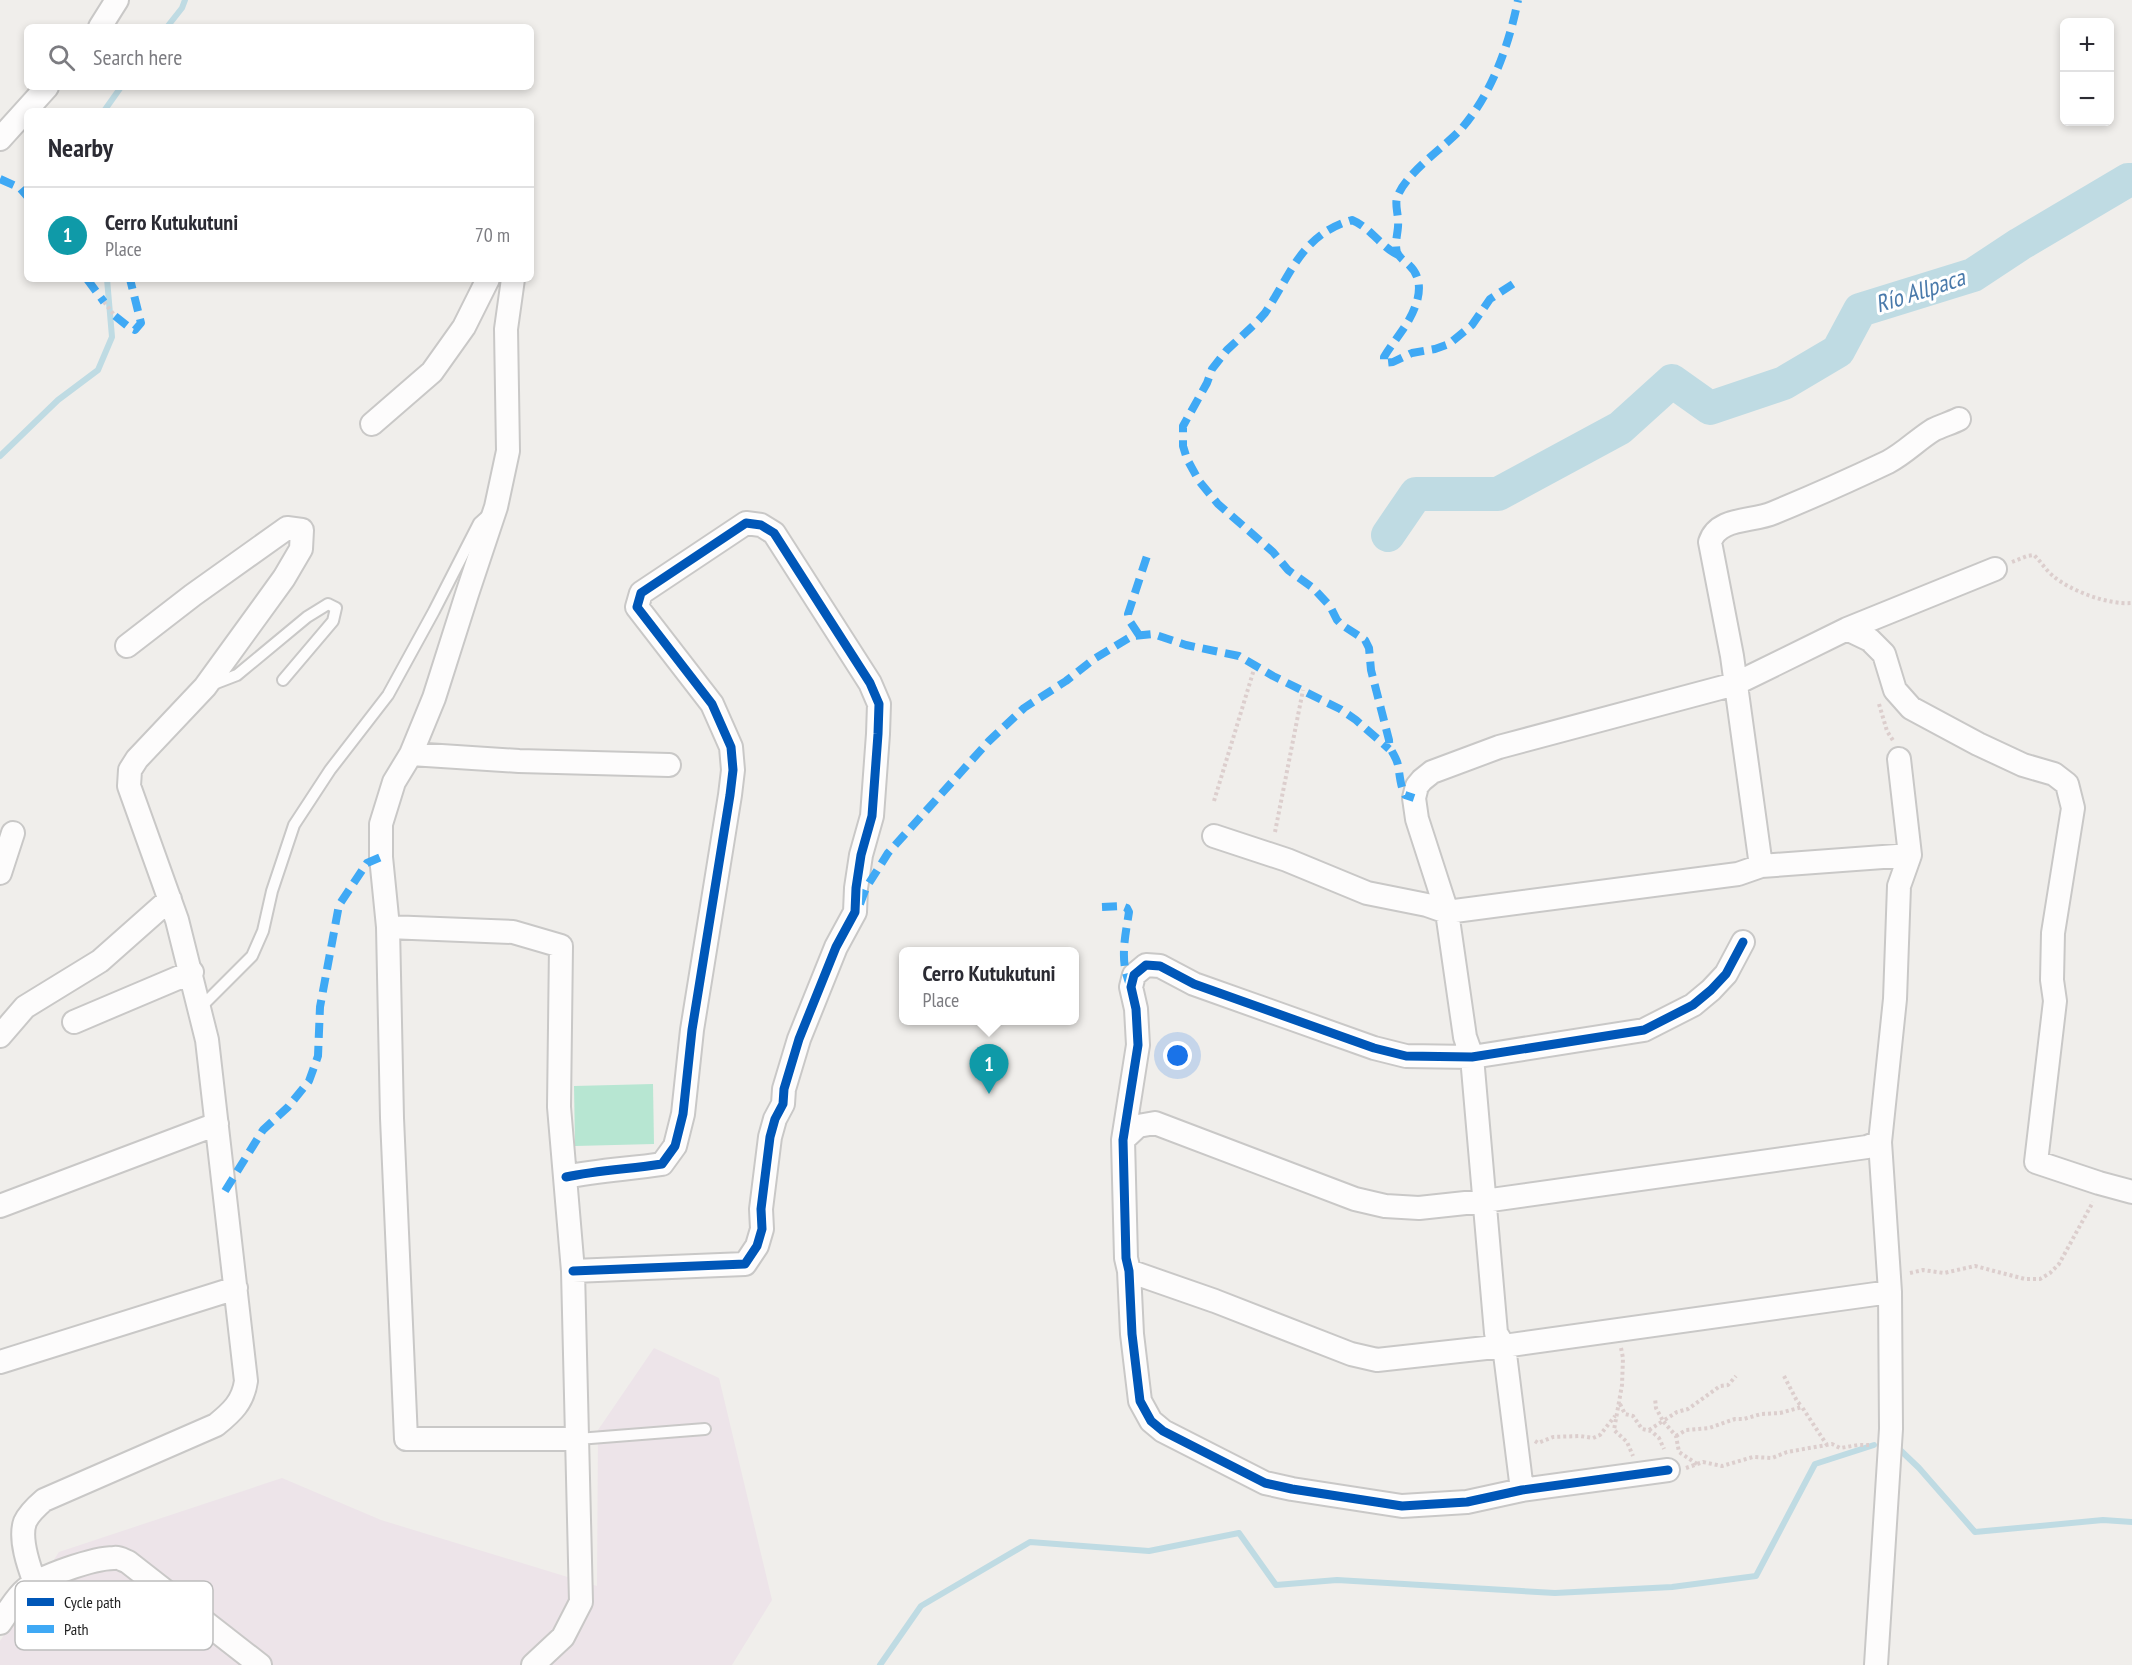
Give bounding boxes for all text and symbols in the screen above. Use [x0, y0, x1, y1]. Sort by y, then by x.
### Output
map controls [2060, 18, 2114, 126]
button: + [2060, 18, 2114, 72]
search box [24, 24, 534, 90]
icon: search [45, 41, 78, 74]
text: Search here [93, 43, 182, 71]
button: − [2060, 72, 2114, 126]
text: Nearby [48, 131, 113, 164]
text: Cerro Kutukutuni [105, 208, 238, 236]
text: 1 [63, 222, 72, 248]
text: 70 m [475, 222, 510, 248]
text: Place [105, 236, 142, 262]
water label: Río Allpaca [1871, 261, 1970, 320]
popup [899, 947, 1079, 1025]
text: Cerro Kutukutuni [922, 959, 1056, 987]
text: Place [922, 987, 959, 1013]
your location [1163, 1041, 1192, 1070]
pin: 1 [970, 1044, 1008, 1094]
legend [15, 1581, 213, 1650]
text: Cycle path [64, 1592, 121, 1612]
text: Path [64, 1619, 89, 1639]

